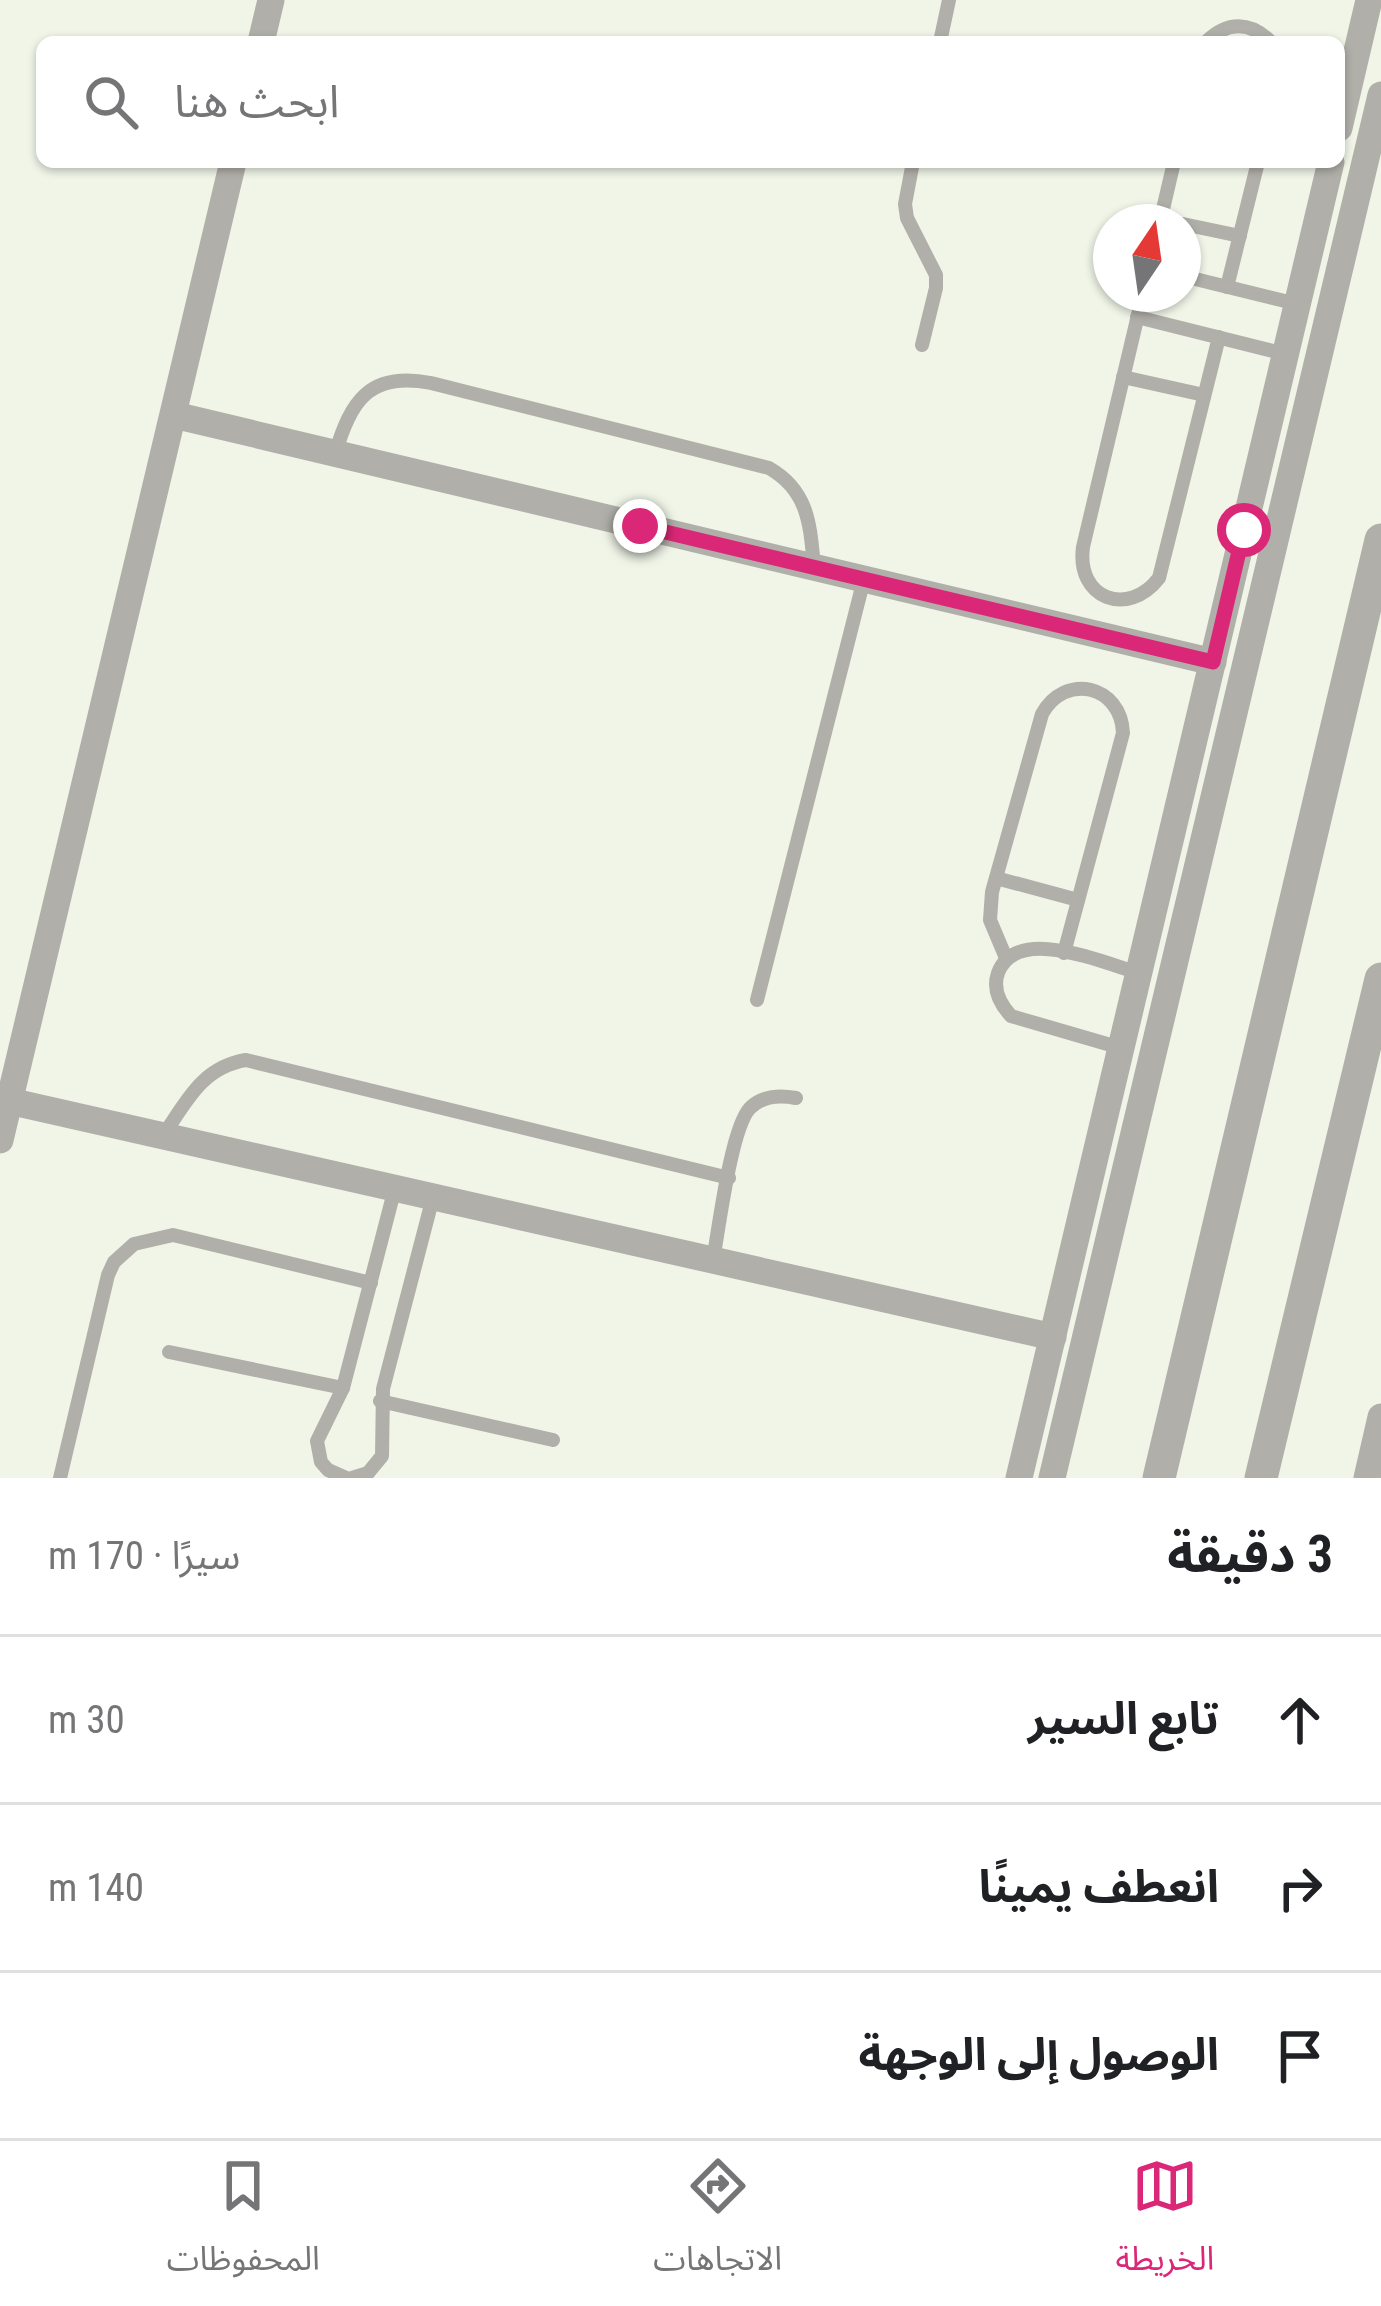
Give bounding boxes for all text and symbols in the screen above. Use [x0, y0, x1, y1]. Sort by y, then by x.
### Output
search box [36, 36, 1345, 168]
icon: search [78, 69, 144, 135]
text: ابحث هنا [174, 75, 339, 128]
north arrow [1093, 204, 1201, 312]
route end [613, 499, 667, 553]
route start [1217, 503, 1271, 557]
text: 3 دقيقة [1167, 1525, 1333, 1584]
text: سيرًا · 170 m [48, 1533, 240, 1579]
icon: ahead [1267, 1687, 1333, 1753]
text: تابع السير [1028, 1692, 1219, 1745]
text: 30 m [48, 1697, 125, 1743]
icon: right [1267, 1855, 1333, 1921]
text: انعطف يمينًا [979, 1860, 1219, 1913]
text: 140 m [48, 1865, 144, 1911]
icon: arrive [1267, 2023, 1333, 2089]
text: الوصول إلى الوجهة [858, 2028, 1219, 2081]
tab: المحفوظات [167, 2153, 320, 2294]
tab: الاتجاهات [653, 2153, 782, 2294]
tab: الخريطة [1115, 2153, 1214, 2294]

